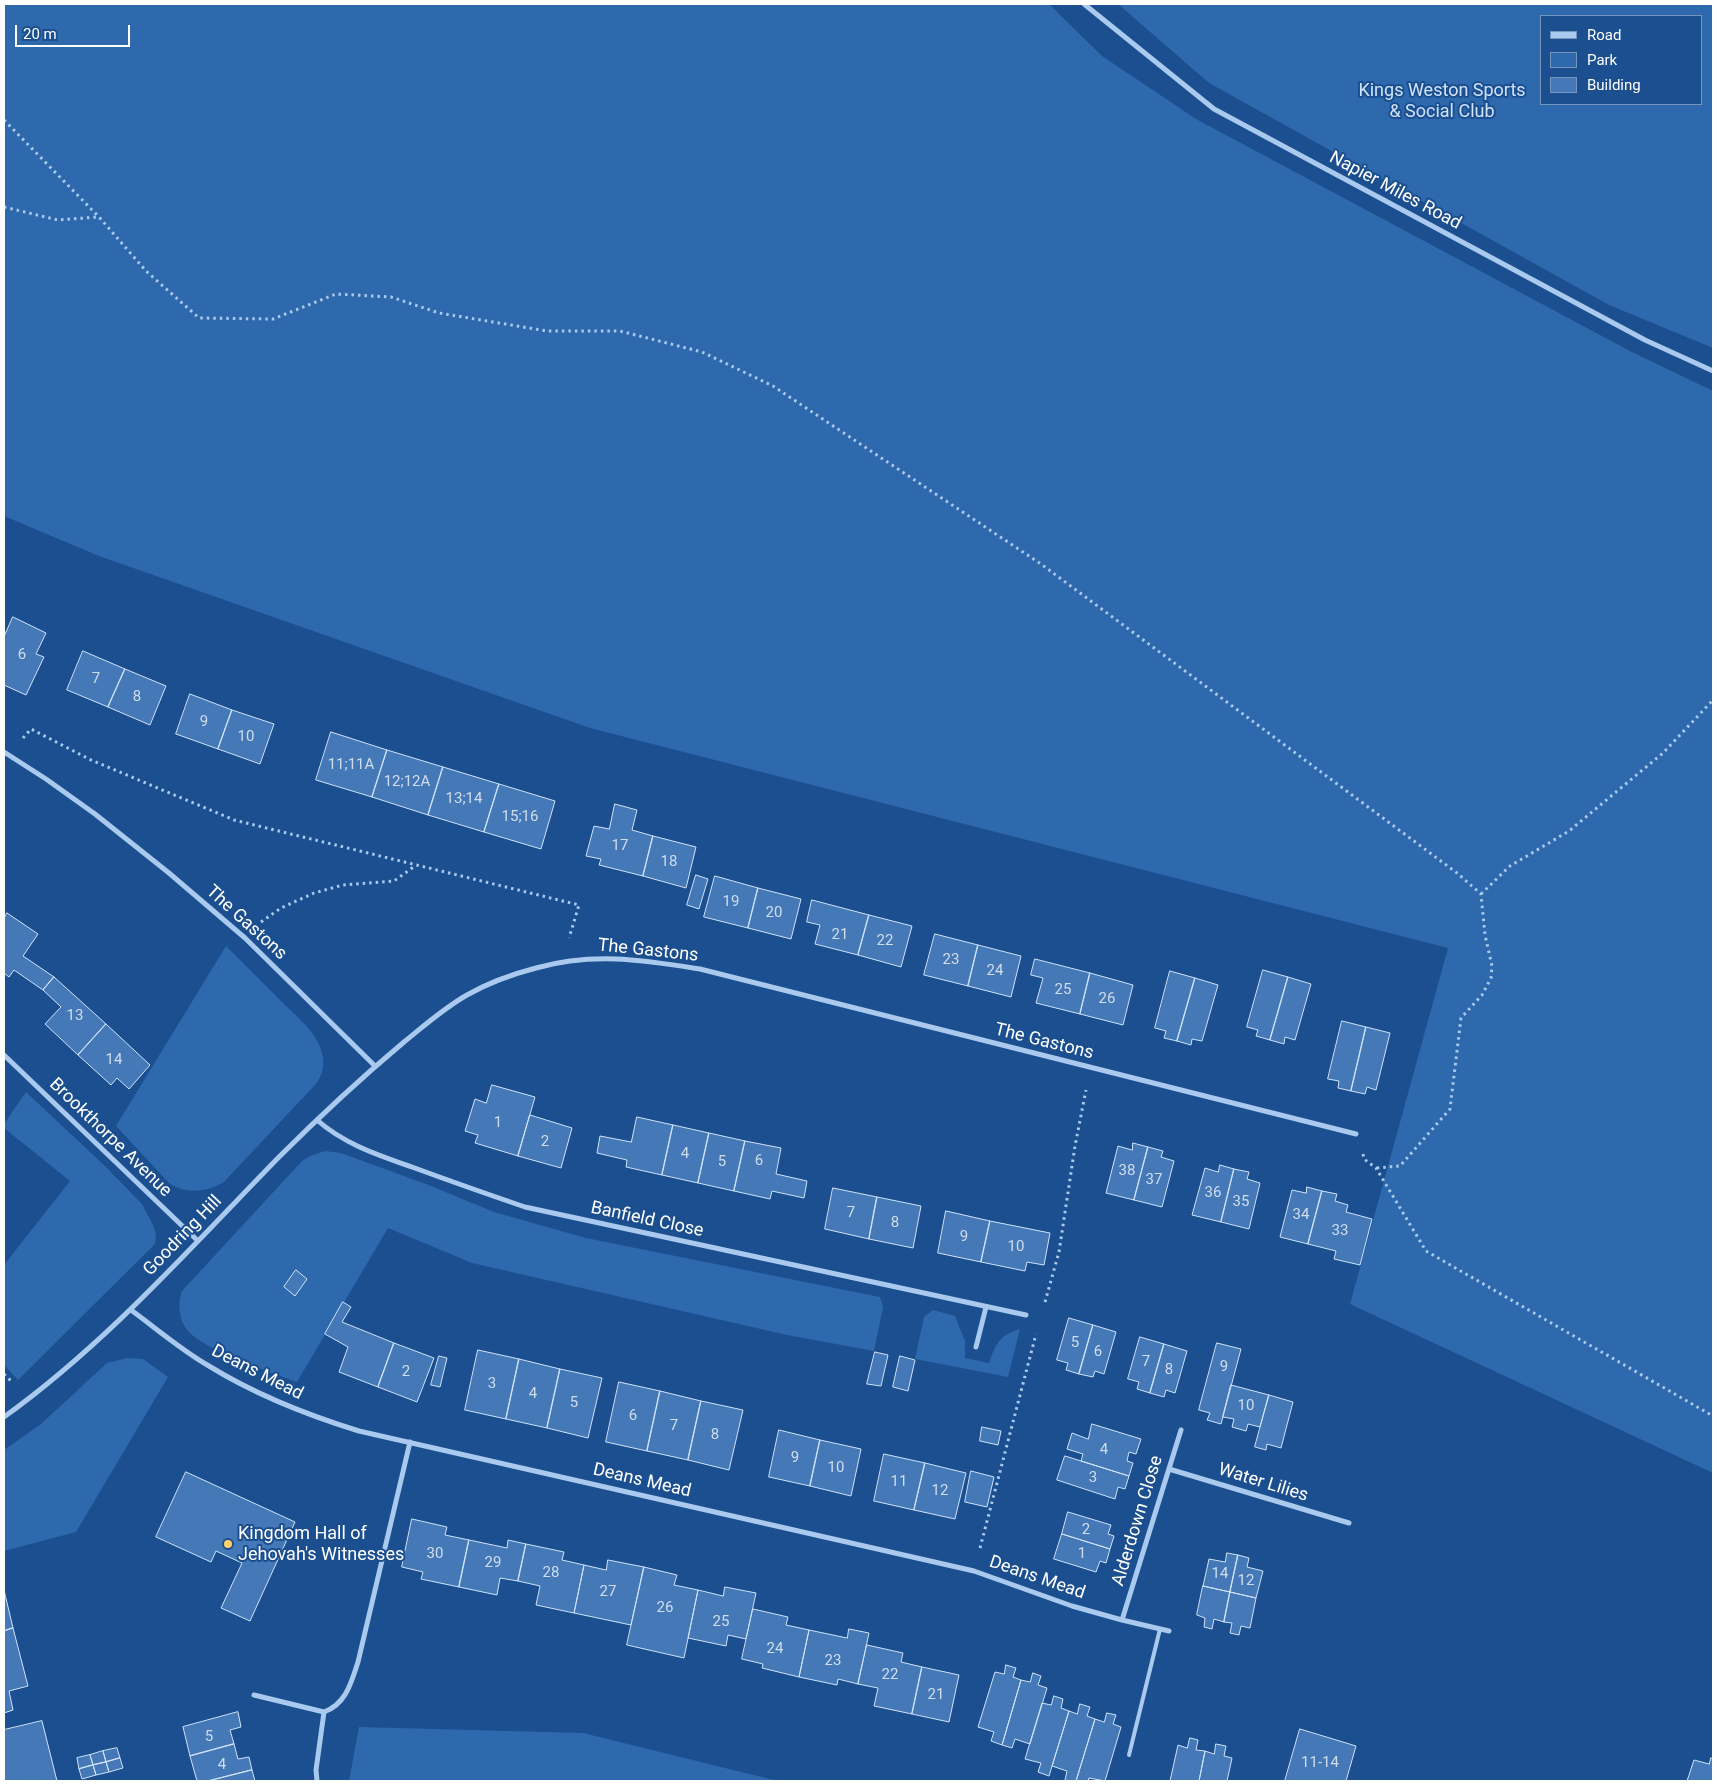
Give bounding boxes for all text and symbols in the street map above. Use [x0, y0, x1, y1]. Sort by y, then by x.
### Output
scale bar [18, 15, 132, 47]
legend [1540, 15, 1702, 105]
text: 20 m [23, 25, 57, 43]
text: Road [1587, 26, 1621, 44]
text: Park [1587, 51, 1617, 69]
text: Building [1587, 76, 1641, 94]
park label: Kings Weston Sports & Social Club [1358, 80, 1526, 122]
street label: Napier Miles Road [1325, 147, 1465, 235]
house number: 6 [18, 646, 26, 664]
house number: 7 [92, 670, 100, 688]
house number: 8 [133, 688, 141, 706]
house number: 9 [200, 713, 208, 731]
house number: 10 [238, 728, 254, 746]
house number: 11;11A [328, 756, 374, 774]
house number: 12;12A [384, 773, 430, 791]
house number: 13;14 [446, 790, 482, 808]
house number: 15;16 [502, 808, 538, 826]
house number: 17 [612, 837, 628, 855]
house number: 18 [661, 853, 677, 871]
street label: The Gastons [201, 881, 291, 965]
house number: 19 [723, 893, 739, 911]
house number: 20 [766, 904, 782, 922]
house number: 21 [832, 926, 848, 944]
house number: 22 [877, 932, 893, 950]
street label: The Gastons [597, 935, 699, 967]
house number: 23 [943, 951, 959, 969]
house number: 24 [987, 962, 1003, 980]
house number: 25 [1055, 981, 1071, 999]
house number: 26 [1099, 990, 1115, 1008]
house number: 13 [67, 1007, 83, 1025]
street label: The Gastons [992, 1019, 1096, 1065]
house number: 14 [106, 1051, 122, 1069]
street label: Brookthorpe Avenue [44, 1074, 176, 1202]
house number: 1 [494, 1114, 502, 1132]
house number: 2 [541, 1133, 549, 1151]
house number: 4 [681, 1145, 689, 1163]
house number: 6 [755, 1152, 763, 1170]
house number: 5 [718, 1153, 726, 1171]
house number: 38 [1119, 1162, 1135, 1180]
house number: 37 [1146, 1171, 1162, 1189]
house number: 36 [1205, 1184, 1221, 1202]
street label: Goodring Hill [139, 1191, 227, 1281]
house number: 35 [1233, 1193, 1249, 1211]
street label: Banfield Close [589, 1198, 705, 1242]
house number: 7 [847, 1204, 855, 1222]
house number: 34 [1293, 1206, 1309, 1224]
house number: 8 [891, 1214, 899, 1232]
house number: 33 [1332, 1222, 1348, 1240]
house number: 9 [960, 1228, 968, 1246]
house number: 10 [1008, 1238, 1024, 1256]
house number: 5 [1071, 1334, 1079, 1352]
street label: Deans Mead [208, 1341, 306, 1405]
house number: 6 [1094, 1343, 1102, 1361]
house number: 7 [1142, 1353, 1150, 1371]
house number: 9 [1220, 1358, 1228, 1376]
house number: 8 [1165, 1361, 1173, 1379]
house number: 2 [402, 1363, 410, 1381]
house number: 3 [488, 1375, 496, 1393]
house number: 4 [529, 1385, 537, 1403]
house number: 5 [570, 1394, 578, 1412]
house number: 10 [1238, 1397, 1254, 1415]
house number: 6 [629, 1407, 637, 1425]
house number: 7 [670, 1417, 678, 1435]
house number: 8 [711, 1426, 719, 1444]
house number: 4 [1100, 1441, 1108, 1459]
house number: 9 [791, 1449, 799, 1467]
street label: Alderdown Close [1108, 1453, 1168, 1589]
street label: Deans Mead [591, 1459, 693, 1503]
house number: 10 [828, 1459, 844, 1477]
street label: Water Lilies [1215, 1459, 1311, 1507]
house number: 3 [1089, 1469, 1097, 1487]
house number: 11 [891, 1473, 907, 1491]
house number: 12 [932, 1482, 948, 1500]
house number: 2 [1082, 1521, 1090, 1539]
place label: Kingdom Hall of Jehovah's Witnesses [238, 1523, 404, 1566]
marker: Kingdom Hall of Jehovah's Witnesses [222, 1538, 234, 1550]
house number: 30 [427, 1545, 443, 1563]
house number: 1 [1078, 1545, 1086, 1563]
street label: Deans Mead [986, 1552, 1088, 1604]
house number: 29 [485, 1554, 501, 1572]
house number: 28 [543, 1564, 559, 1582]
house number: 14 [1212, 1565, 1228, 1583]
house number: 12 [1238, 1572, 1254, 1590]
house number: 27 [600, 1583, 616, 1601]
house number: 26 [657, 1599, 673, 1617]
house number: 25 [713, 1613, 729, 1631]
house number: 24 [767, 1640, 783, 1658]
house number: 23 [825, 1652, 841, 1670]
house number: 22 [882, 1666, 898, 1684]
house number: 21 [928, 1686, 944, 1704]
house number: 5 [205, 1728, 213, 1746]
house number: 11-14 [1301, 1754, 1339, 1772]
house number: 4 [218, 1756, 226, 1774]

